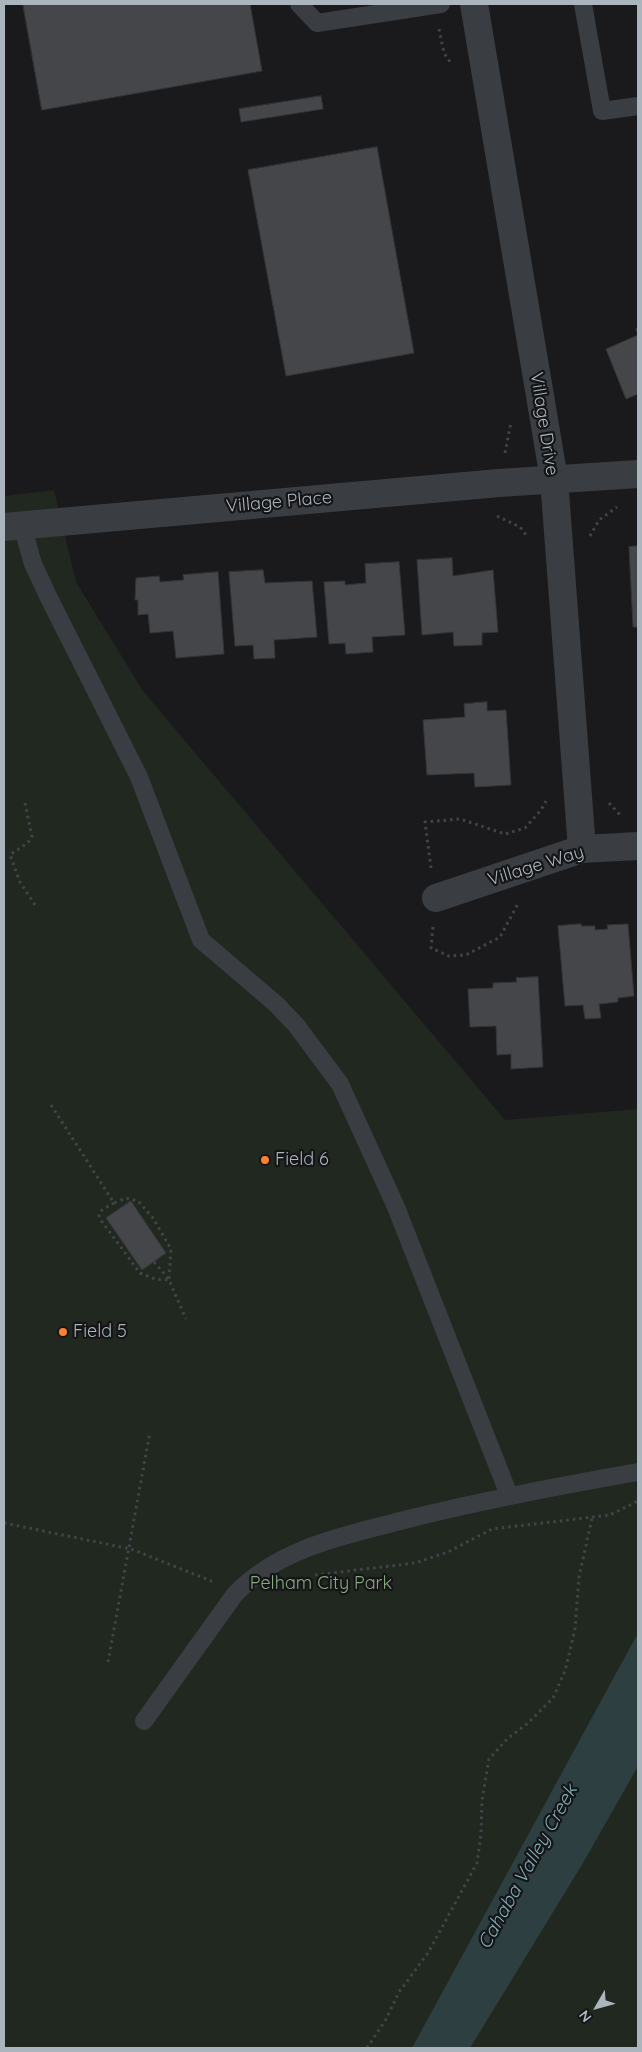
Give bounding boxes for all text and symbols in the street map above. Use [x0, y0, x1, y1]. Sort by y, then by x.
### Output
street label: Village Drive [525, 371, 563, 477]
street label: Village Place [225, 487, 333, 517]
street label: Village Way [485, 841, 587, 891]
place label: Field 6 [275, 1149, 329, 1171]
marker: Field 6 [259, 1154, 271, 1166]
place label: Field 5 [73, 1321, 127, 1343]
marker: Field 5 [57, 1326, 69, 1338]
park label: Pelham City Park [250, 1573, 392, 1595]
water label: Cahaba Valley Creek [473, 1781, 583, 1953]
north arrow [572, 1982, 622, 2032]
text: N [575, 2007, 595, 2026]

